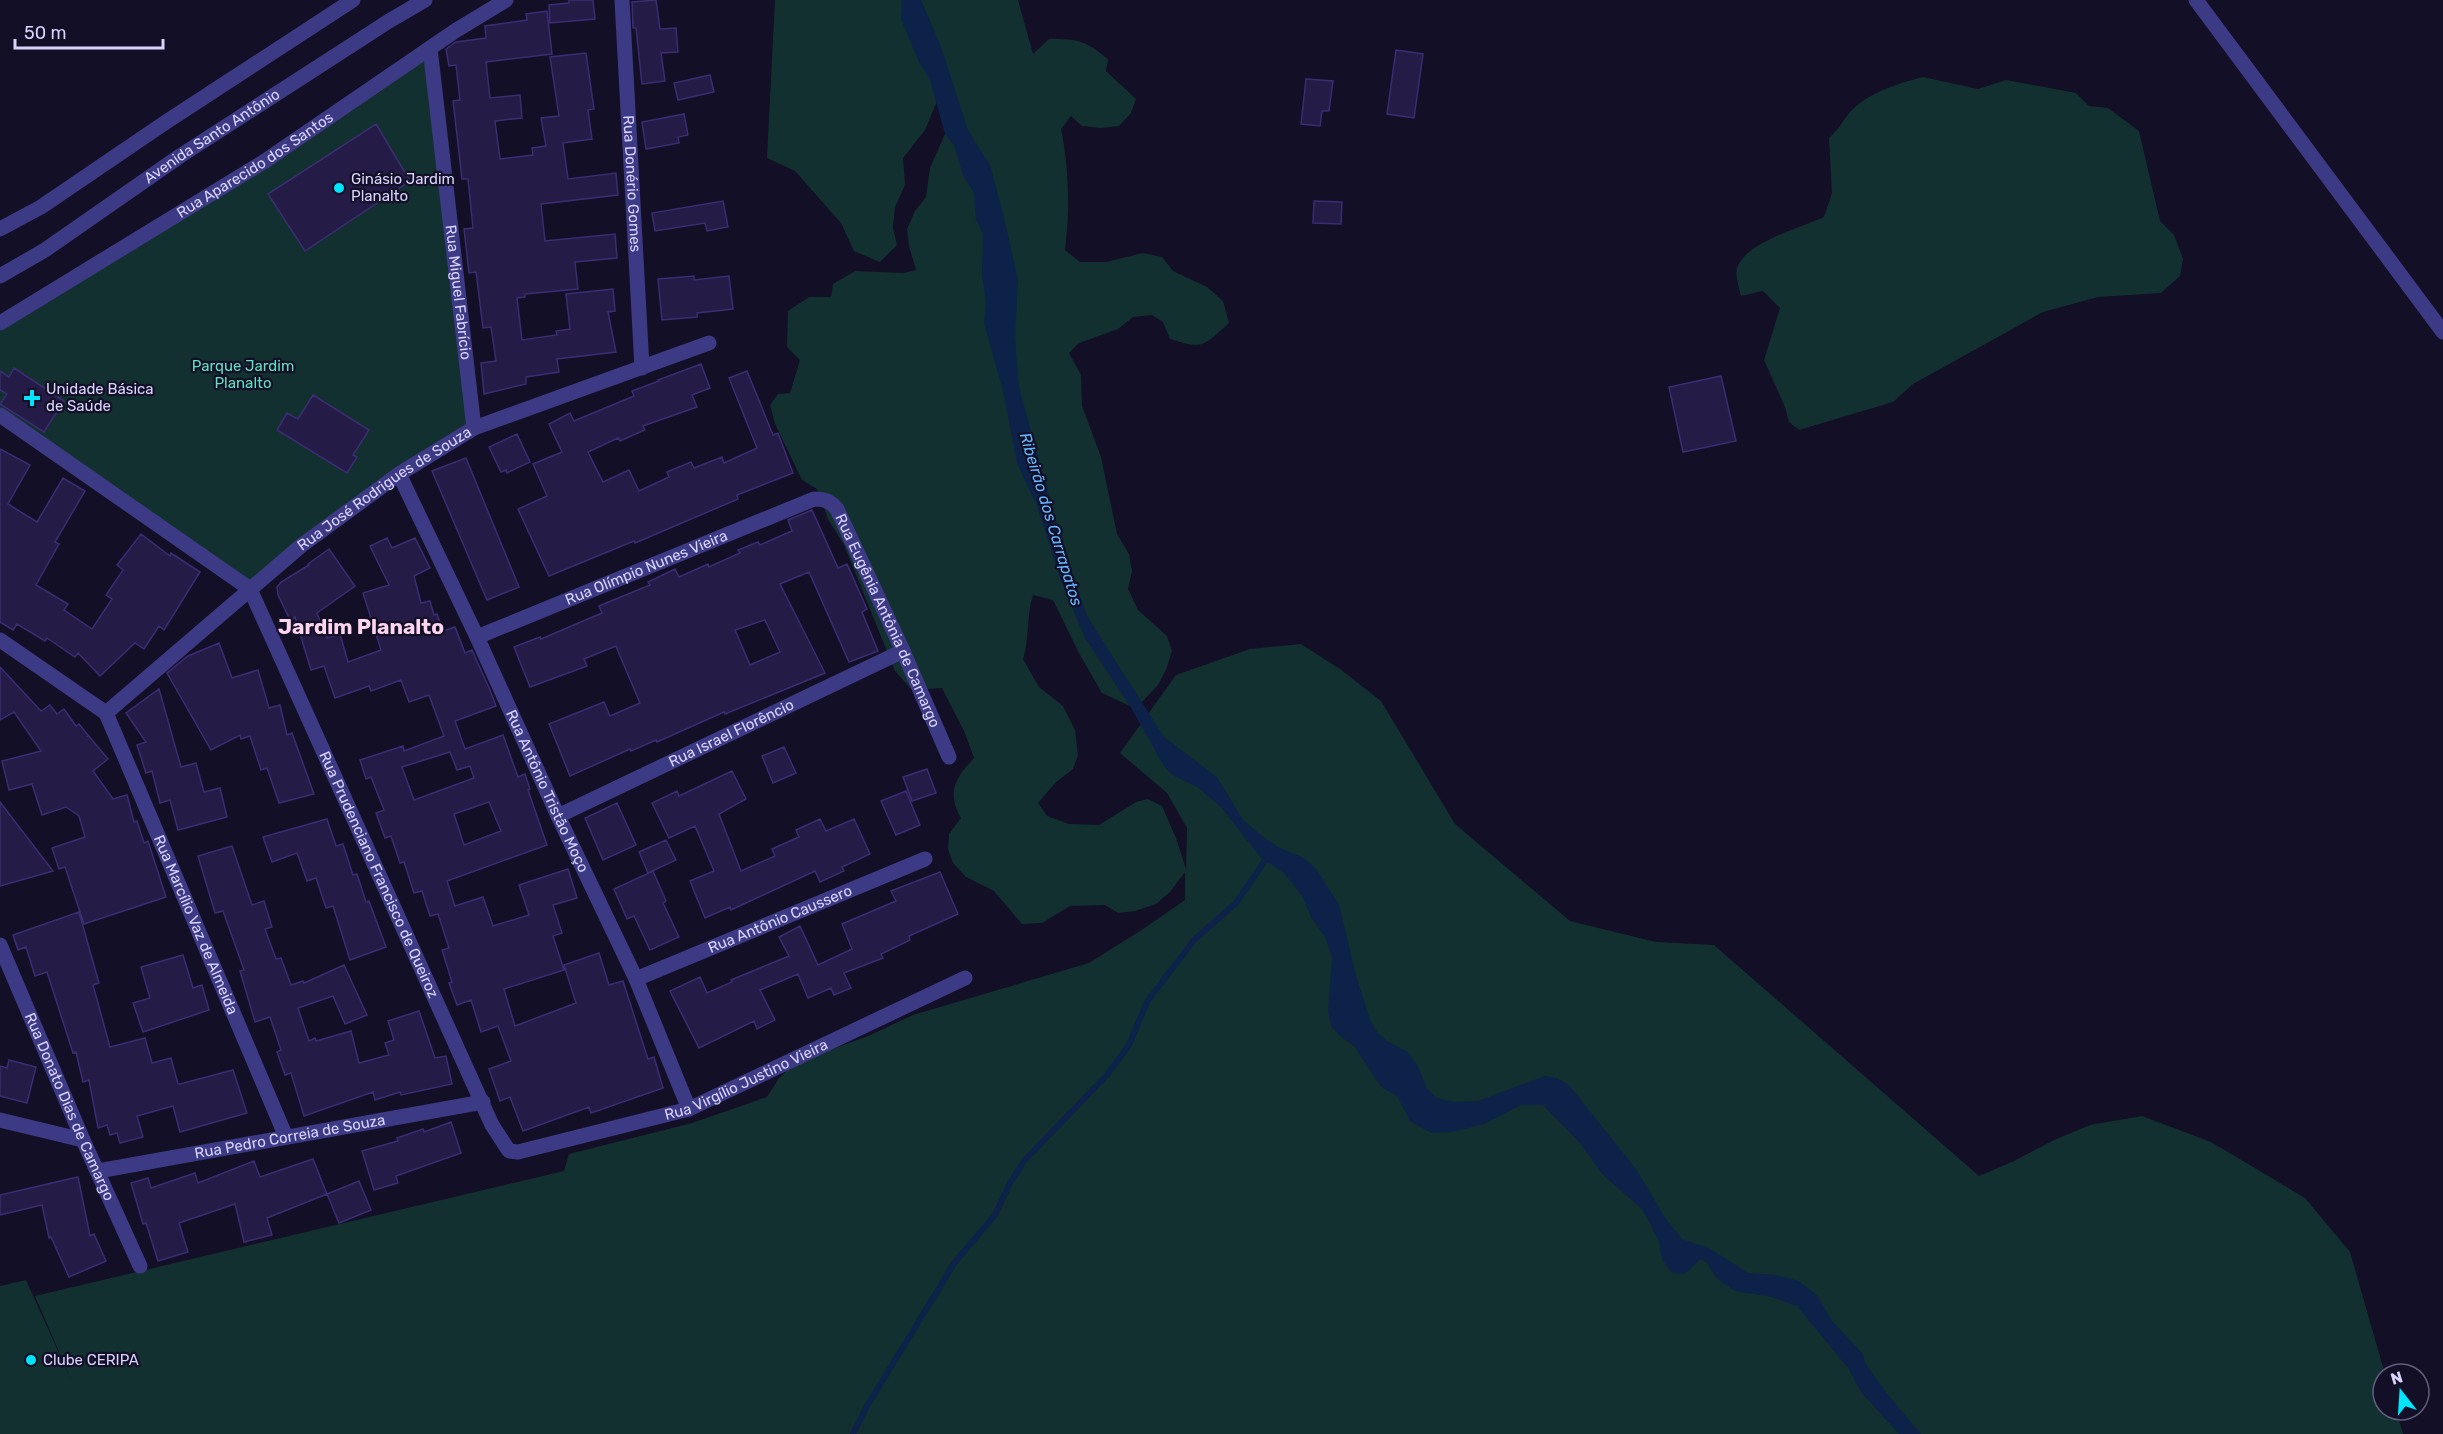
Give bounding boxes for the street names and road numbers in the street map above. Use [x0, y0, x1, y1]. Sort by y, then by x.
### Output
street label: Avenida Santo Antônio [140, 85, 283, 187]
street label: Rua Aparecido dos Santos [173, 108, 337, 222]
street label: Rua Donério Gomes [619, 115, 645, 253]
street label: Rua Miguel Fabrício [442, 224, 475, 361]
street label: Rua José Rodrigues de Souza [294, 423, 475, 554]
street label: Rua Eugênia Antônia de Camargo [831, 511, 944, 730]
street label: Rua Olímpio Nunes Vieira [563, 526, 730, 609]
street label: Rua Israel Florêncio [666, 696, 797, 771]
street label: Rua Antônio Tristão Moço [502, 707, 593, 875]
street label: Rua Prudenciano Francisco de Queiroz [315, 748, 443, 1001]
street label: Rua Marcílio Vaz de Almeida [150, 832, 242, 1017]
street label: Rua Antônio Caussero [705, 881, 855, 957]
street label: Rua Donato Dias de Camargo [21, 1010, 118, 1203]
street label: Rua Virgílio Justino Vieira [663, 1035, 831, 1124]
street label: Rua Pedro Correia de Souza [193, 1111, 387, 1163]

